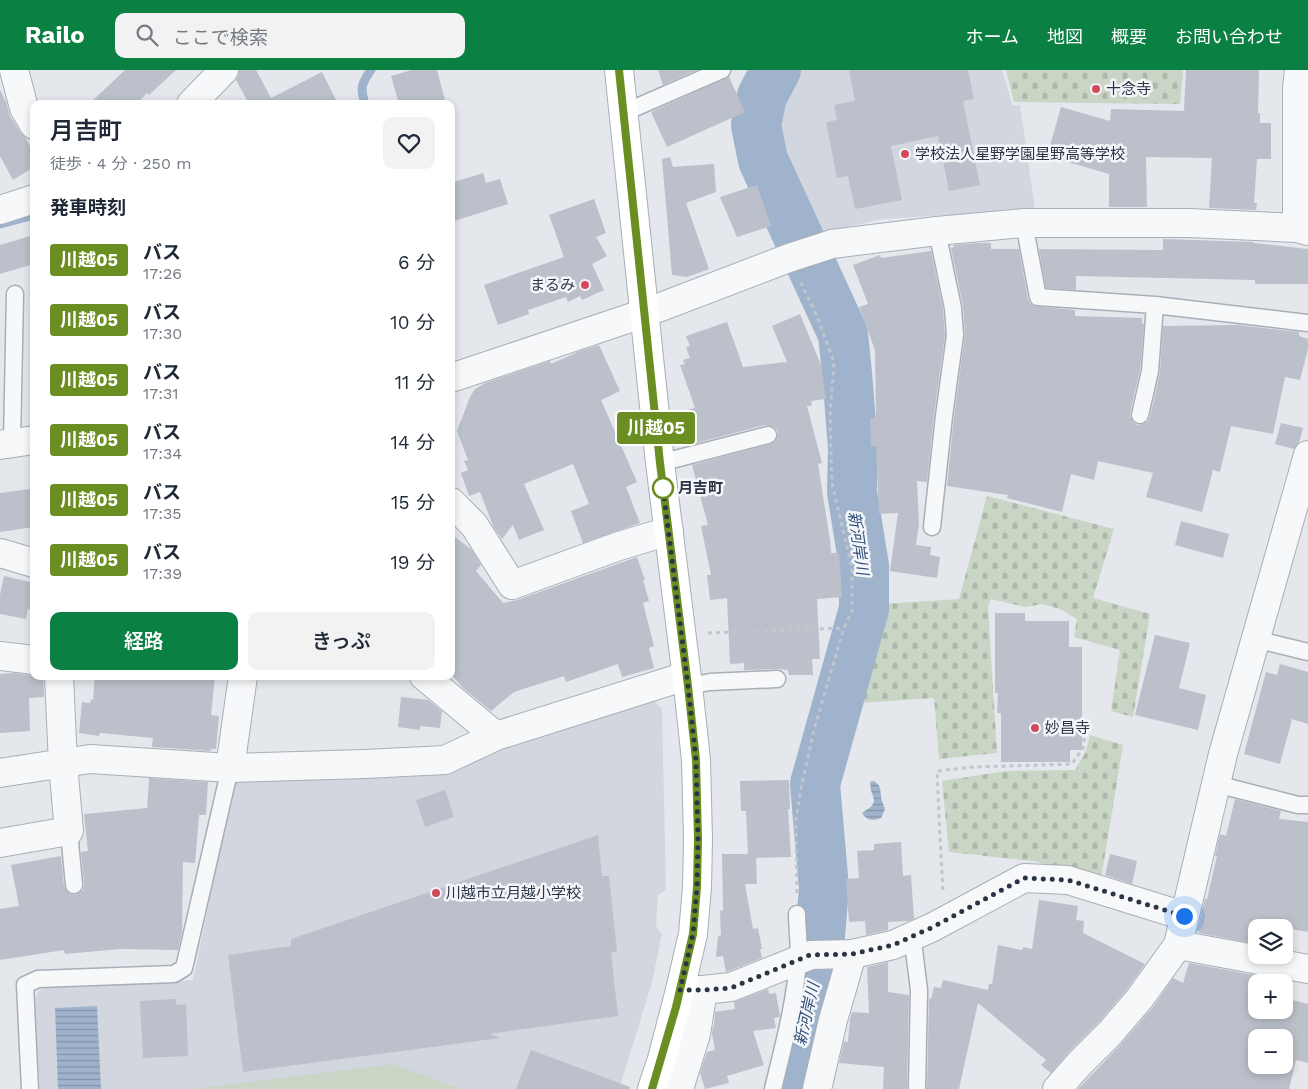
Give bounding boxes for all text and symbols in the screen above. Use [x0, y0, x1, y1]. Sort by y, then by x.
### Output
search box [115, 13, 465, 58]
text: Railo [25, 21, 85, 49]
icon: search [133, 21, 161, 49]
text: ここで検索 [173, 26, 268, 49]
text: ホーム [966, 26, 1019, 47]
text: 地図 [1047, 26, 1083, 47]
text: 概要 [1111, 26, 1147, 47]
text: お問い合わせ [1175, 26, 1283, 47]
place label: 十念寺 [1106, 80, 1151, 98]
marker: 十念寺 [1090, 83, 1102, 95]
text: 月吉町 [50, 117, 122, 145]
button: heart [383, 117, 435, 169]
place label: 学校法人星野学園星野高等学校 [915, 145, 1125, 163]
marker: 学校法人星野学園星野高等学校 [899, 148, 911, 160]
text: 徒歩 · 4 分 · 250 m [50, 154, 192, 173]
text: 発車時刻 [50, 196, 126, 219]
text: バス [143, 241, 181, 264]
text: 川越05 [60, 249, 118, 270]
text: 6 分 [398, 251, 435, 274]
text: 17:26 [143, 264, 182, 283]
place label: まるみ [530, 276, 575, 294]
marker: まるみ [579, 279, 591, 291]
text: バス [143, 301, 181, 324]
text: 川越05 [60, 309, 118, 330]
text: 10 分 [390, 311, 435, 334]
text: 17:30 [143, 324, 182, 343]
text: バス [143, 361, 181, 384]
text: 川越05 [60, 369, 118, 390]
text: 11 分 [395, 371, 435, 394]
text: 17:31 [143, 384, 179, 403]
line badge: 川越05 [621, 412, 691, 444]
text: 川越05 [627, 417, 685, 438]
text: バス [143, 421, 181, 444]
text: 川越05 [60, 429, 118, 450]
text: 14 分 [391, 431, 435, 454]
text: 17:34 [143, 444, 182, 463]
marker: 月吉町 [652, 477, 674, 499]
place label: 月吉町 [678, 479, 723, 497]
text: バス [143, 481, 181, 504]
text: 川越05 [60, 489, 118, 510]
text: 15 分 [391, 491, 435, 514]
text: 17:35 [143, 504, 182, 523]
water label: 新河岸川 [845, 510, 873, 578]
text: バス [143, 541, 181, 564]
text: 川越05 [60, 549, 118, 570]
text: 19 分 [390, 551, 435, 574]
text: 17:39 [143, 564, 182, 583]
button: 経路 [50, 612, 238, 670]
button: きっぷ [248, 612, 435, 670]
place label: 妙昌寺 [1045, 719, 1090, 737]
marker: 妙昌寺 [1029, 722, 1041, 734]
place label: 川越市立月越小学校 [446, 884, 581, 902]
marker: 川越市立月越小学校 [430, 887, 442, 899]
your location [1172, 904, 1197, 929]
map controls [1248, 919, 1293, 1074]
button: layers [1248, 919, 1293, 964]
button: + [1248, 974, 1293, 1019]
water label: 新河岸川 [790, 979, 823, 1047]
button: − [1248, 1029, 1293, 1074]

